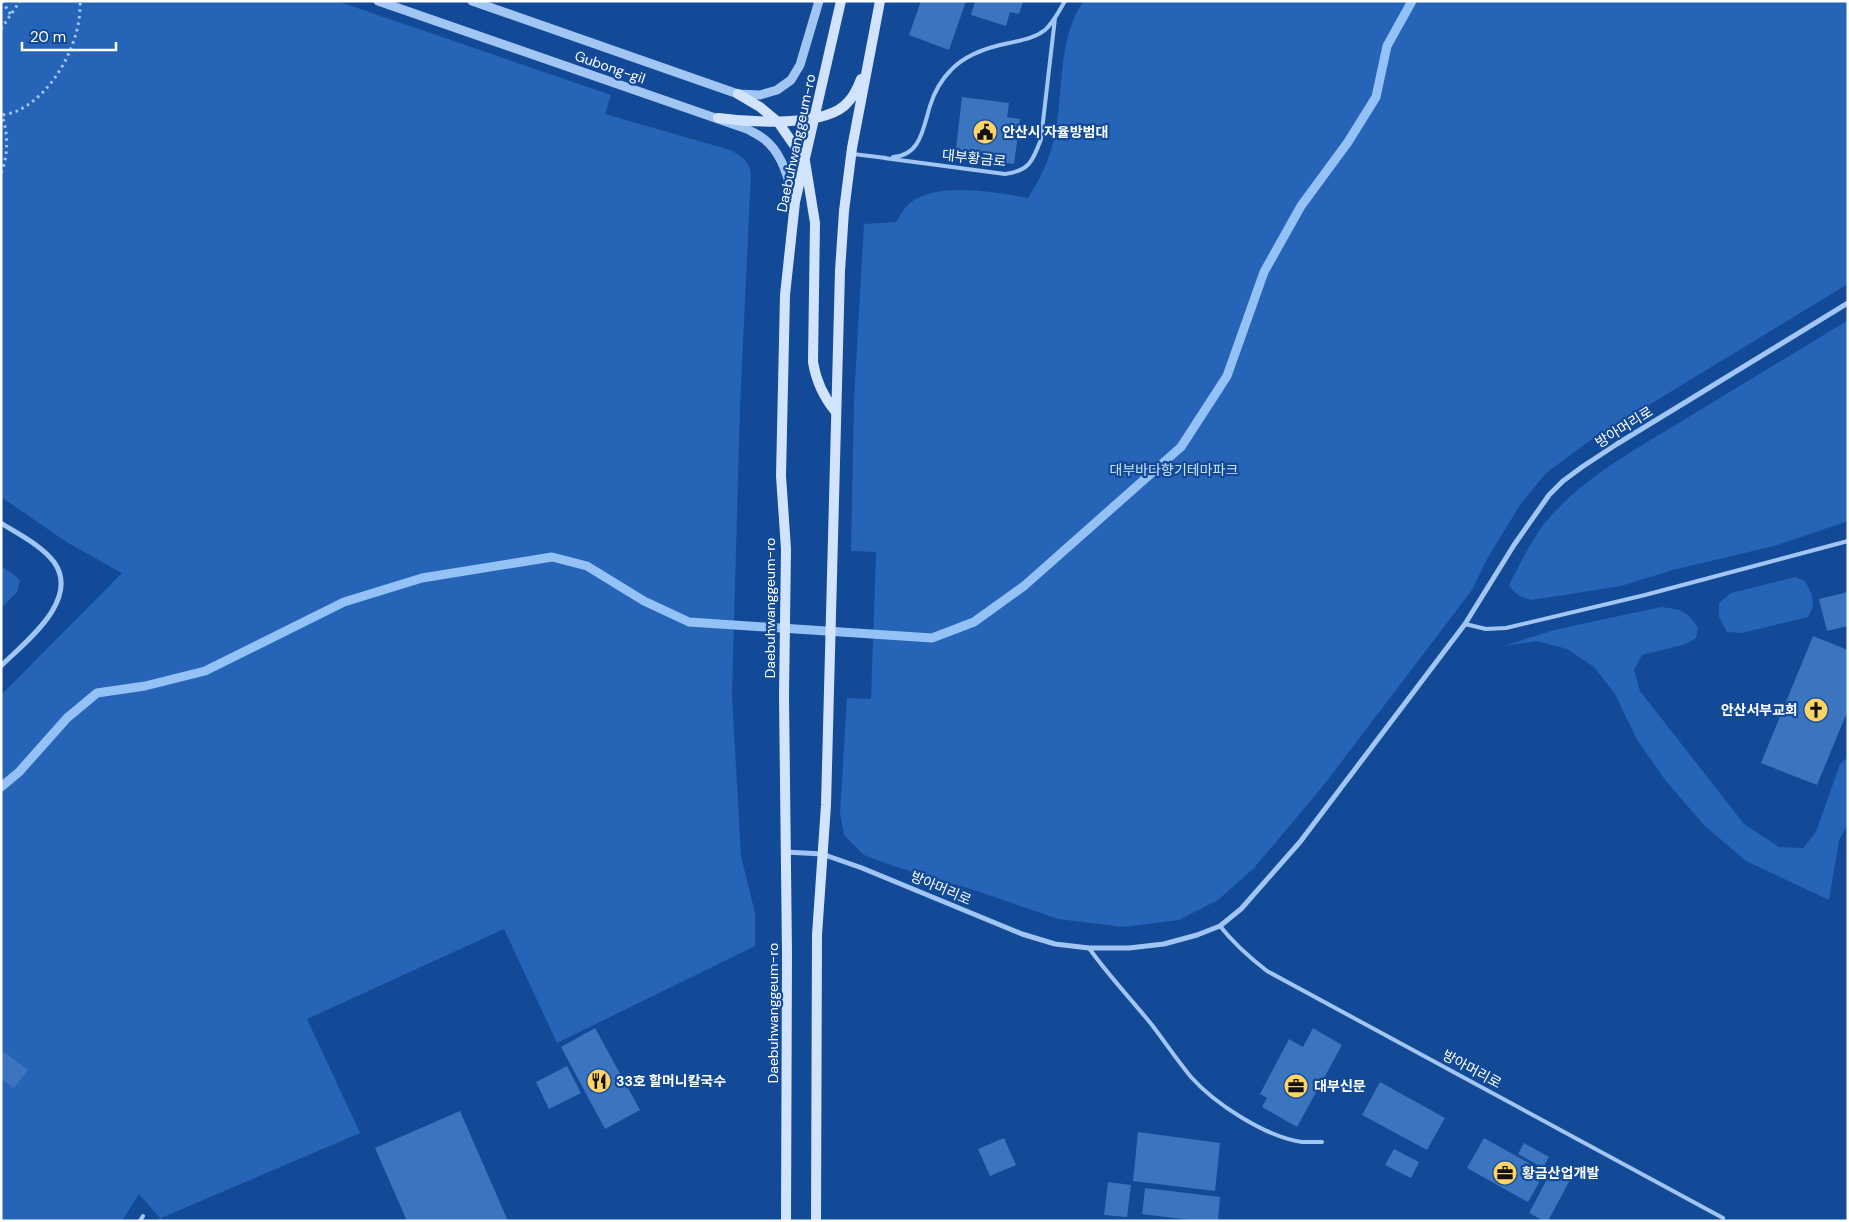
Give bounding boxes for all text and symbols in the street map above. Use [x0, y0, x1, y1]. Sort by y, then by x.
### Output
scale bar [22, 20, 116, 52]
text: 20 m [30, 27, 66, 47]
street label: Gubong-gil [572, 47, 648, 87]
street label: Daebuhwanggeum-ro [773, 72, 819, 214]
public building icon: 안산시 자율방범대 [972, 119, 998, 145]
place label: 안산시 자율방범대 [1002, 123, 1108, 141]
street label: 대부황금로 [941, 146, 1007, 170]
street label: 방아머리로 [1592, 402, 1656, 452]
park label: 대부바다향기테마파크 [1110, 461, 1239, 479]
street label: Daebuhwanggeum-ro [761, 538, 779, 678]
church icon: 안산서부교회 [1803, 697, 1829, 723]
place label: 안산서부교회 [1721, 701, 1798, 719]
street label: 방아머리로 [908, 867, 974, 909]
street label: Daebuhwanggeum-ro [764, 943, 782, 1083]
street label: 방아머리로 [1439, 1046, 1505, 1092]
restaurant icon: 33호 할머니칼국수 [586, 1068, 612, 1094]
place label: 33호 할머니칼국수 [616, 1072, 726, 1090]
office icon: 대부신문 [1283, 1073, 1309, 1099]
place label: 대부신문 [1314, 1077, 1366, 1095]
office icon: 황금산업개발 [1492, 1160, 1518, 1186]
place label: 황금산업개발 [1522, 1164, 1599, 1182]

